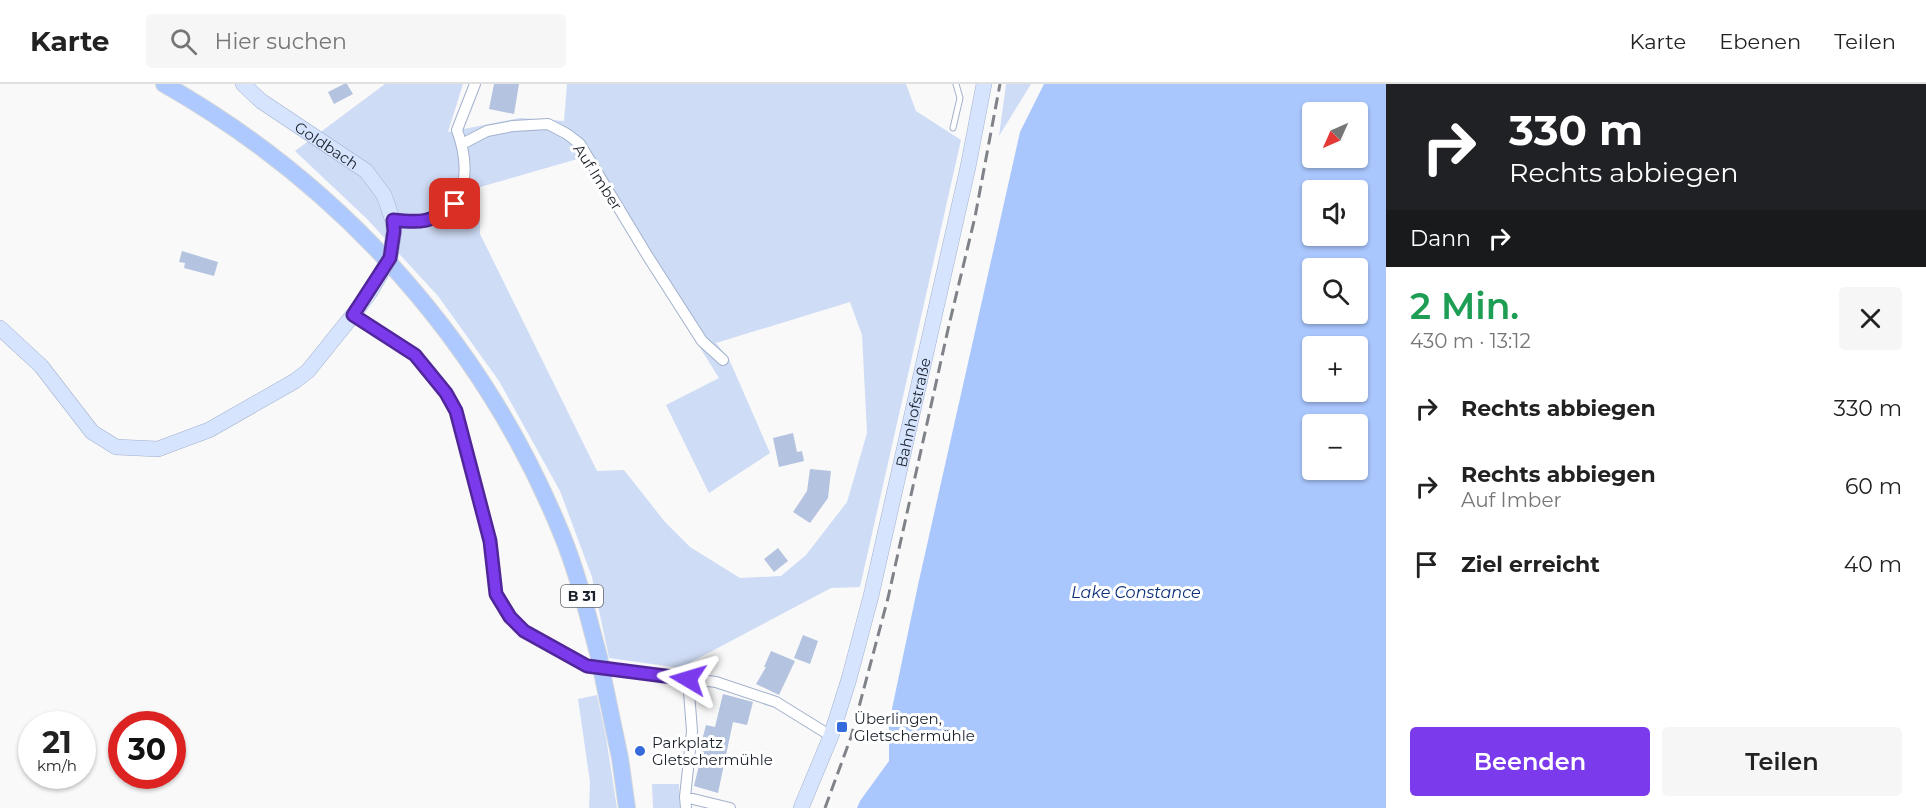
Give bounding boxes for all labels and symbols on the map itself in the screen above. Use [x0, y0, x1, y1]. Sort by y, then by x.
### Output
north arrow [1302, 102, 1368, 168]
street label: Goldbach [291, 117, 362, 173]
street label: Auf Imber [570, 140, 626, 214]
pin [429, 178, 480, 229]
street label: Bahnhofstraße [891, 356, 934, 469]
water label: Lake Constance [1071, 583, 1201, 602]
road number: B 31 [561, 585, 603, 607]
position arrow [656, 647, 720, 711]
place label: Überlingen, Gletschermühle [854, 709, 975, 745]
speed limit sign: 30 [108, 711, 186, 789]
marker: Überlingen, Gletschermühle [835, 720, 849, 734]
place label: Parkplatz Gletschermühle [652, 733, 773, 769]
marker: Parkplatz Gletschermühle [633, 744, 647, 758]

